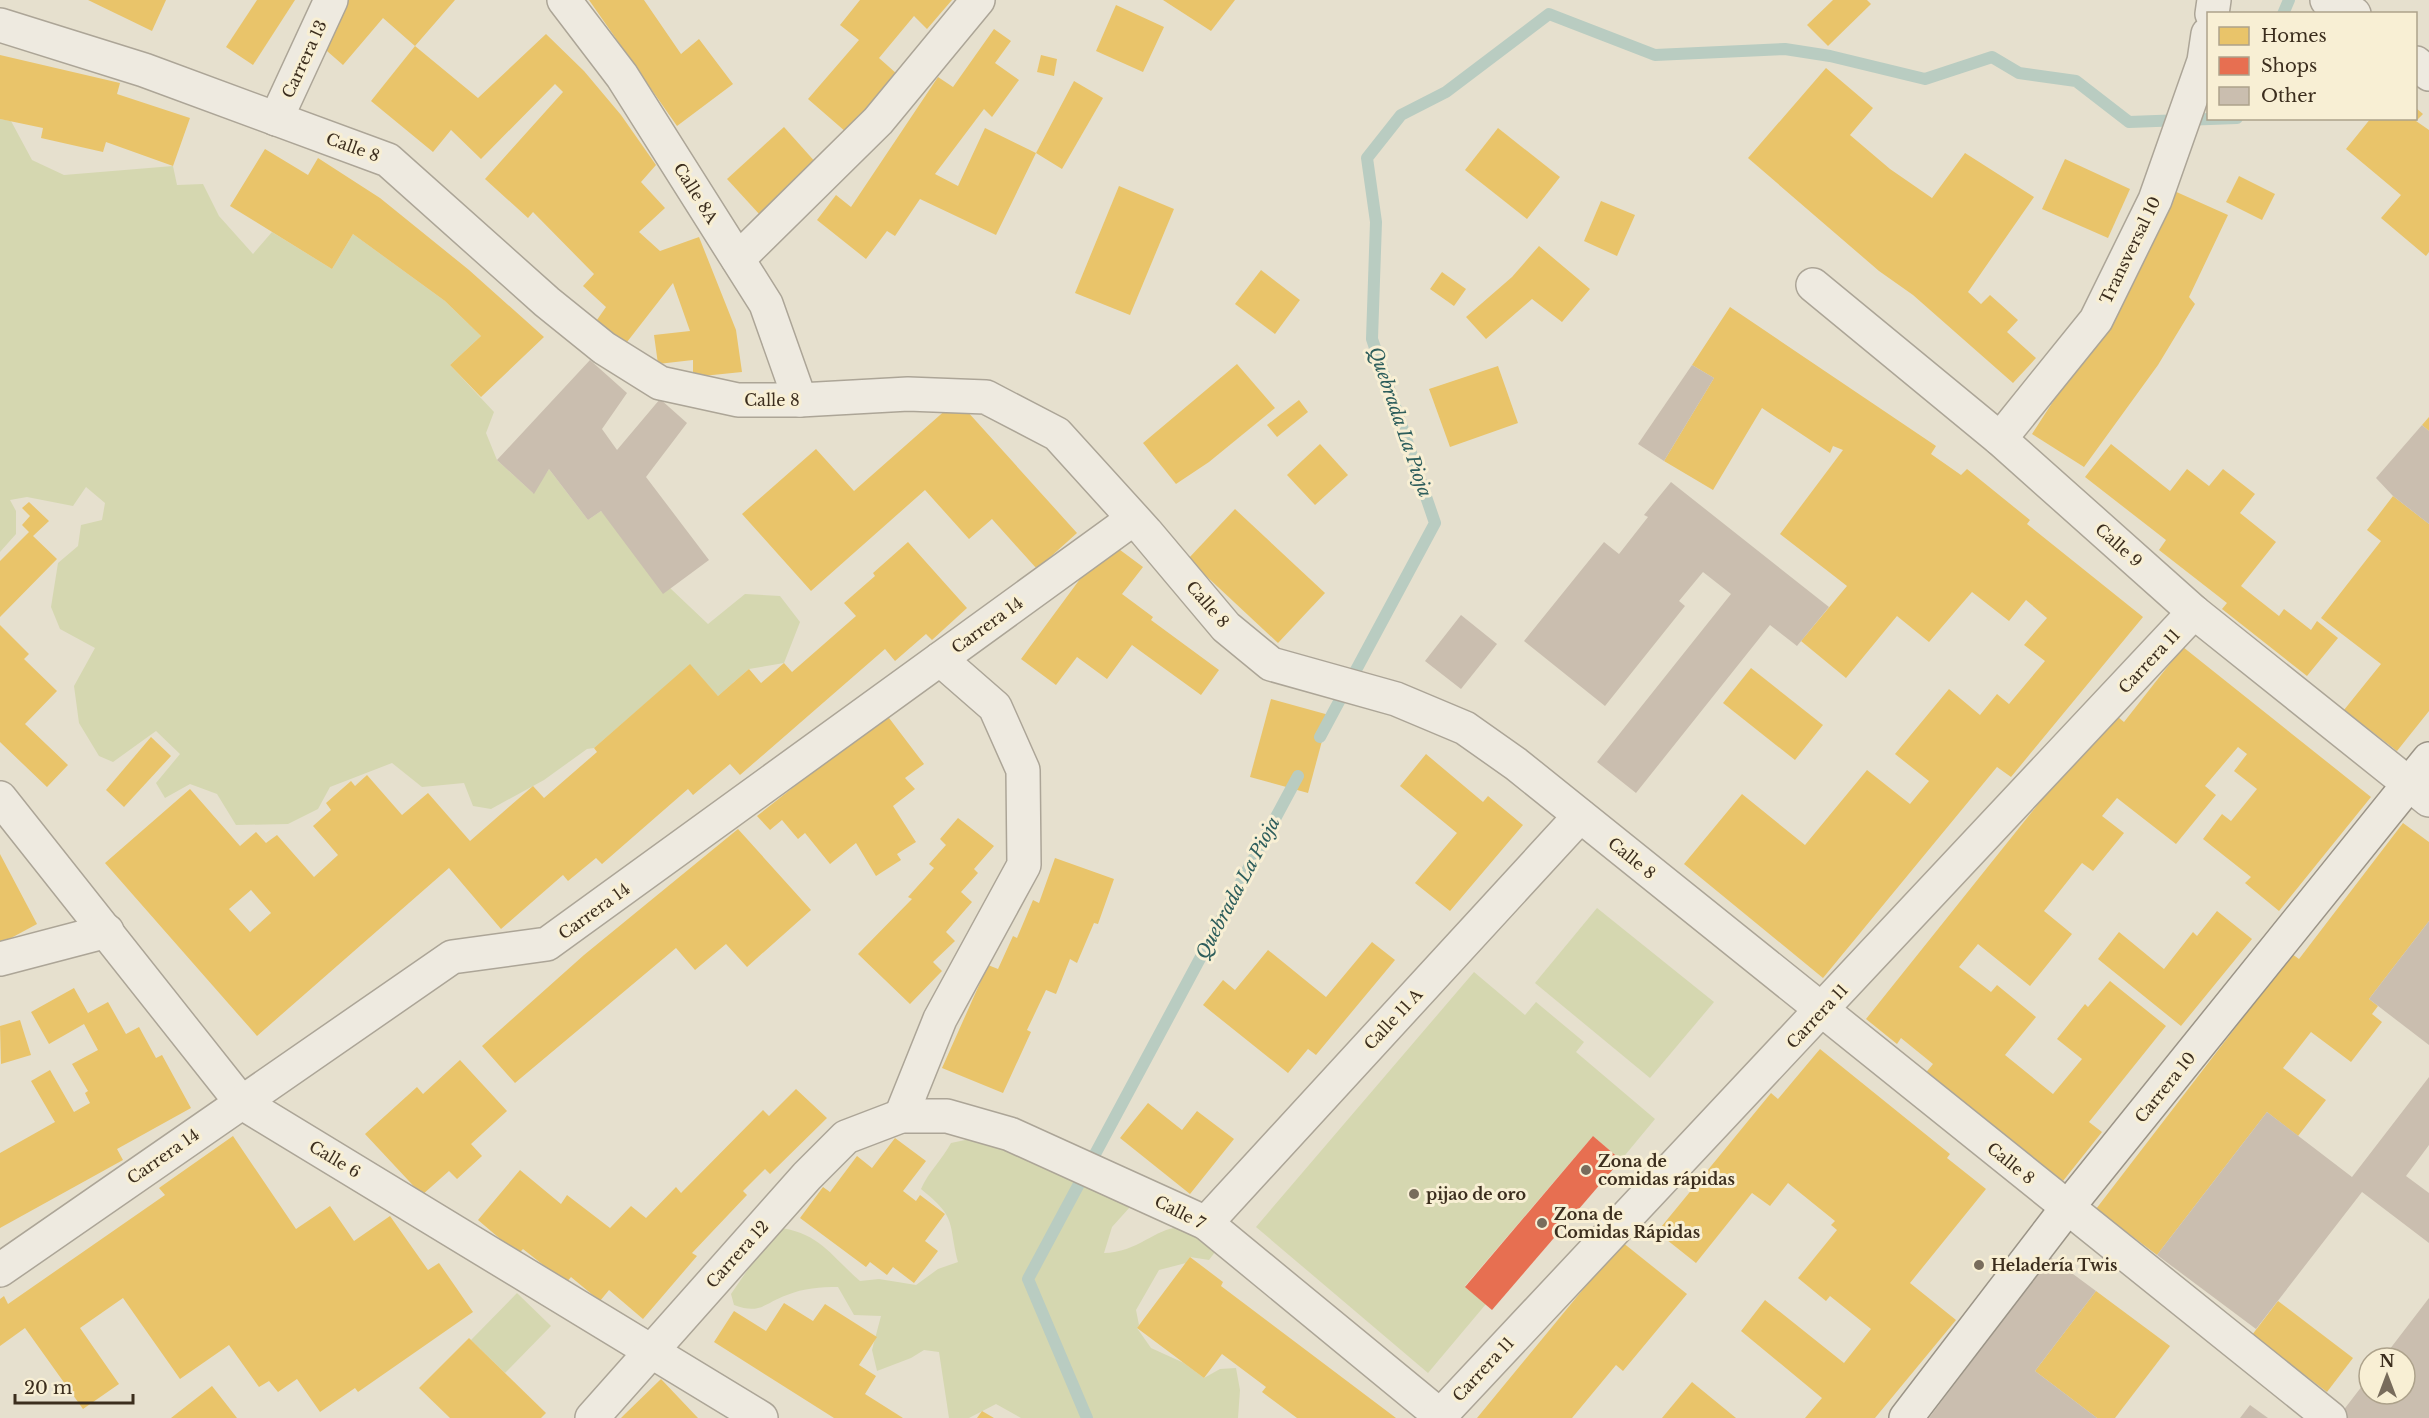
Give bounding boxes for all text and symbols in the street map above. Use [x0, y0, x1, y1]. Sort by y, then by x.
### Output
legend [2207, 12, 2417, 120]
street label: Carrera 13 [277, 17, 331, 101]
text: Homes [2261, 25, 2327, 47]
text: Shops [2261, 55, 2317, 77]
text: Other [2261, 85, 2317, 107]
street label: Calle 8 [323, 128, 383, 166]
street label: Calle 8A [670, 159, 723, 228]
street label: Transversal 10 [2095, 193, 2165, 307]
water label: Quebrada La Pioja [1364, 344, 1436, 500]
street label: Calle 8 [744, 390, 800, 410]
street label: Calle 9 [2091, 519, 2147, 571]
street label: Calle 8 [1182, 576, 1234, 632]
street label: Carrera 14 [947, 592, 1027, 658]
street label: Carrera 11 [2114, 625, 2184, 697]
water label: Quebrada La Pioja [1191, 813, 1285, 963]
street label: Calle 8 [1604, 833, 1660, 883]
street label: Carrera 14 [554, 878, 634, 944]
street label: Carrera 11 [1782, 980, 1852, 1052]
street label: Calle 11 A [1360, 984, 1427, 1054]
street label: Carrera 10 [2130, 1048, 2200, 1126]
street label: Carrera 14 [123, 1124, 203, 1188]
street label: Calle 6 [306, 1136, 364, 1182]
street label: Calle 8 [1983, 1138, 2039, 1188]
place label: Zona de comidas rápidas [1598, 1151, 1735, 1189]
marker: Zona de comidas rápidas [1579, 1163, 1593, 1177]
place label: pijao de oro [1426, 1184, 1526, 1204]
marker: pijao de oro [1407, 1187, 1421, 1201]
street label: Calle 7 [1151, 1191, 1209, 1234]
place label: Zona de Comidas Rápidas [1554, 1204, 1700, 1242]
street label: Carrera 12 [702, 1216, 772, 1292]
marker: Zona de Comidas Rápidas [1535, 1216, 1549, 1230]
place label: Heladería Twis [1991, 1255, 2118, 1275]
marker: Heladería Twis [1972, 1258, 1986, 1272]
street label: Carrera 11 [1448, 1333, 1518, 1405]
north arrow [2357, 1346, 2417, 1406]
text: N [2379, 1351, 2395, 1371]
scale bar [15, 1367, 134, 1405]
text: 20 m [24, 1377, 72, 1399]

